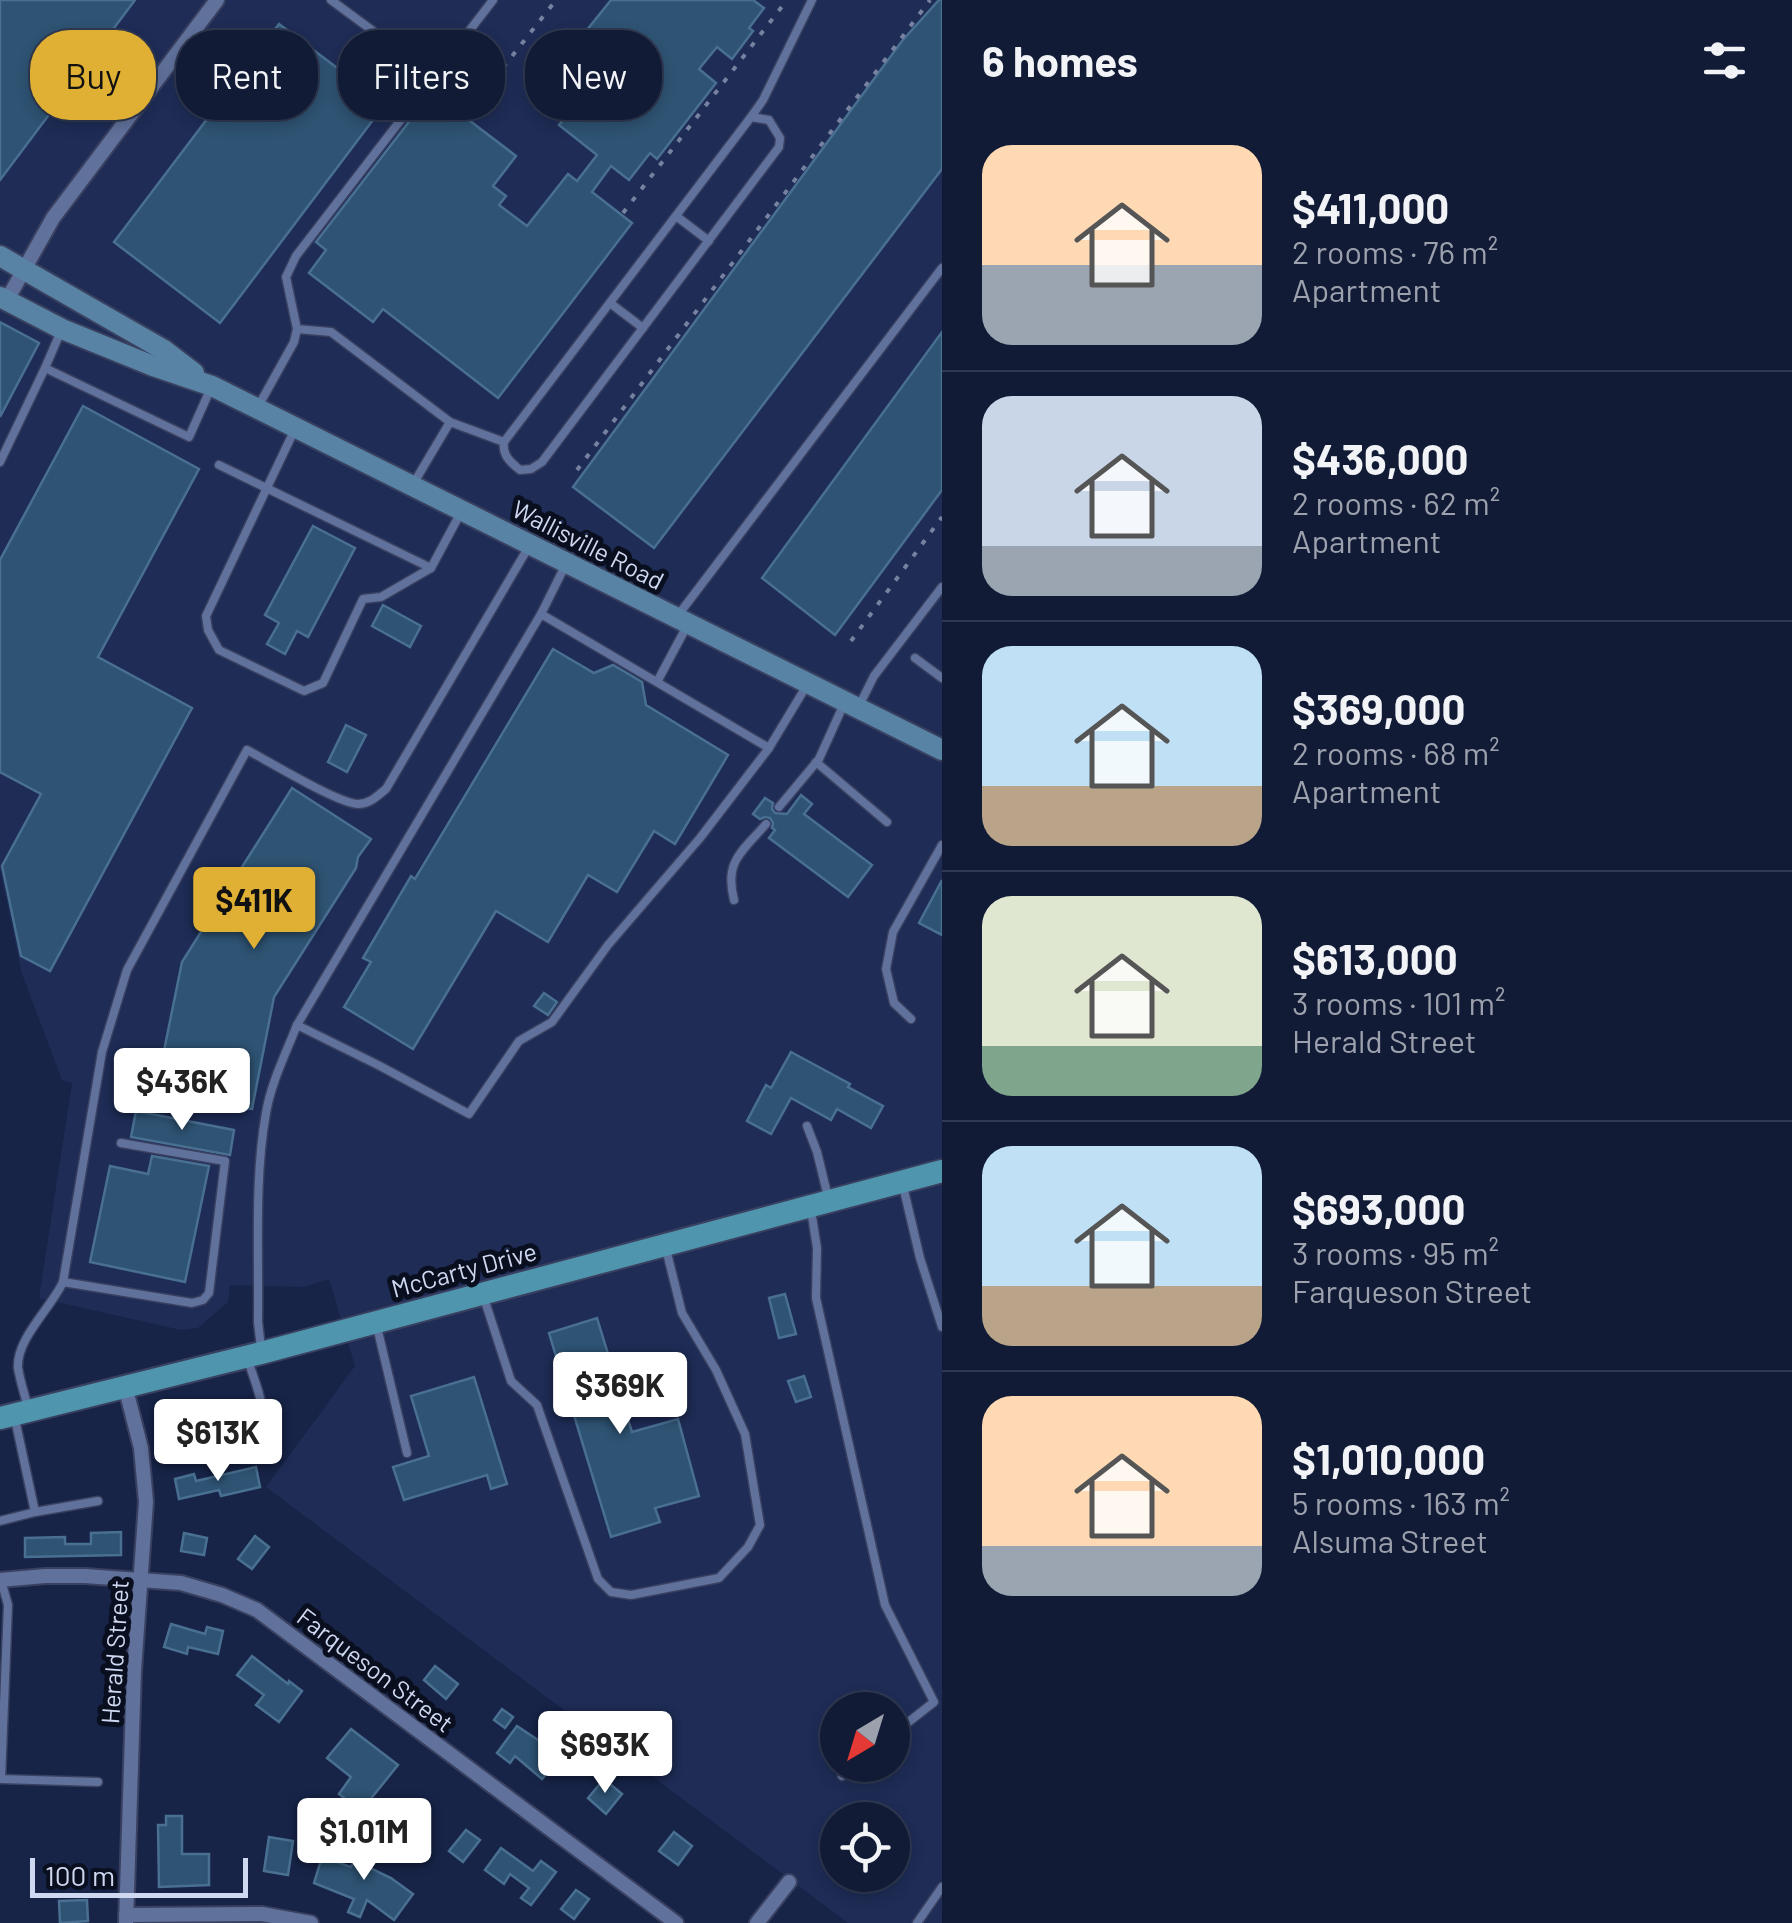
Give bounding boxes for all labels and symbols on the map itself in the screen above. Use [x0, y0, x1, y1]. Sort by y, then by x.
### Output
street label: Wallisville Road [508, 493, 669, 595]
pin: $411K [184, 867, 324, 952]
pin: $436K [112, 1048, 252, 1133]
street label: McCarty Drive [388, 1235, 540, 1303]
pin: $369K [550, 1352, 690, 1437]
pin: $613K [148, 1399, 288, 1484]
street label: Herald Street [94, 1579, 134, 1725]
street label: Farqueson Street [292, 1601, 460, 1738]
north arrow [820, 1692, 910, 1782]
pin: $693K [535, 1711, 675, 1796]
pin: $1.01M [283, 1798, 445, 1883]
scale bar [30, 1853, 248, 1898]

